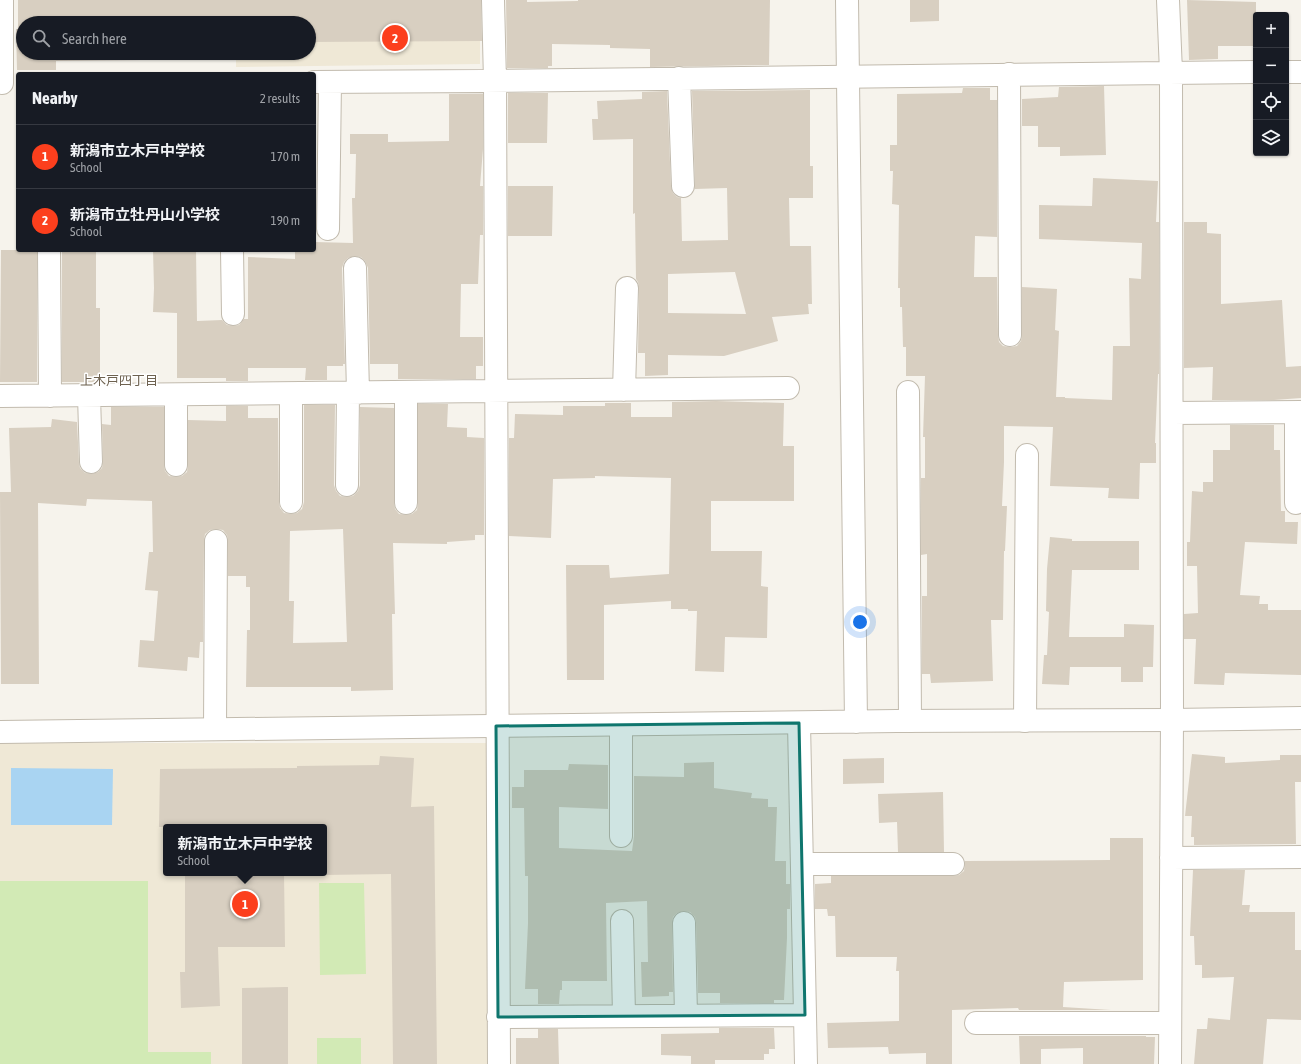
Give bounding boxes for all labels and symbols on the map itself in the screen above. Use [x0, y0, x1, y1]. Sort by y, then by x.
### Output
pin: 2 [382, 23, 408, 53]
district label: 上木戸四丁目 [80, 373, 158, 388]
your location [850, 612, 870, 632]
pin: 1 [232, 889, 258, 919]

